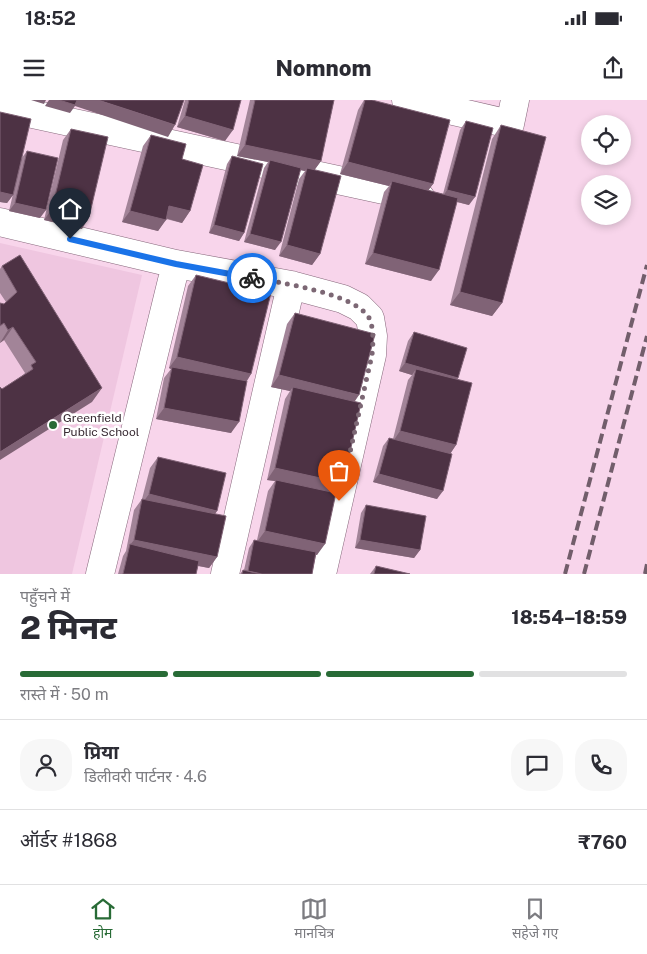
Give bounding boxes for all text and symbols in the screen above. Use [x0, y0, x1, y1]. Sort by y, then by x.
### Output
text: 18:52 [25, 7, 76, 29]
icon: menu [20, 54, 48, 82]
icon: share [599, 54, 627, 82]
text: Nomnom [276, 55, 371, 81]
map controls [581, 115, 631, 225]
button: locate [581, 115, 631, 165]
button: layers [581, 175, 631, 225]
pin [49, 188, 91, 239]
icon: home [56, 195, 84, 223]
courier [227, 253, 277, 303]
icon: bike [238, 264, 266, 292]
place label: Greenfield Public School [63, 411, 140, 439]
marker: Greenfield Public School [47, 419, 59, 431]
pin [318, 450, 360, 501]
icon: bag [325, 457, 353, 485]
text: पहुँचने में [20, 587, 70, 606]
text: 18:54–18:59 [511, 606, 627, 628]
text: 2 मिनट [20, 609, 117, 646]
text: रास्ते में · 50 m [20, 685, 109, 704]
button: person [20, 739, 72, 791]
button: chat [511, 739, 563, 791]
button: phone [575, 739, 627, 791]
text: प्रिया [84, 741, 119, 763]
text: डिलीवरी पार्टनर · 4.6 [84, 767, 207, 786]
text: ऑर्डर #1868 [20, 829, 117, 851]
text: ₹760 [578, 831, 627, 853]
tab: होम [89, 895, 117, 944]
tab: मानचित्र [294, 895, 334, 944]
tab: सहेजे गए [512, 895, 558, 944]

